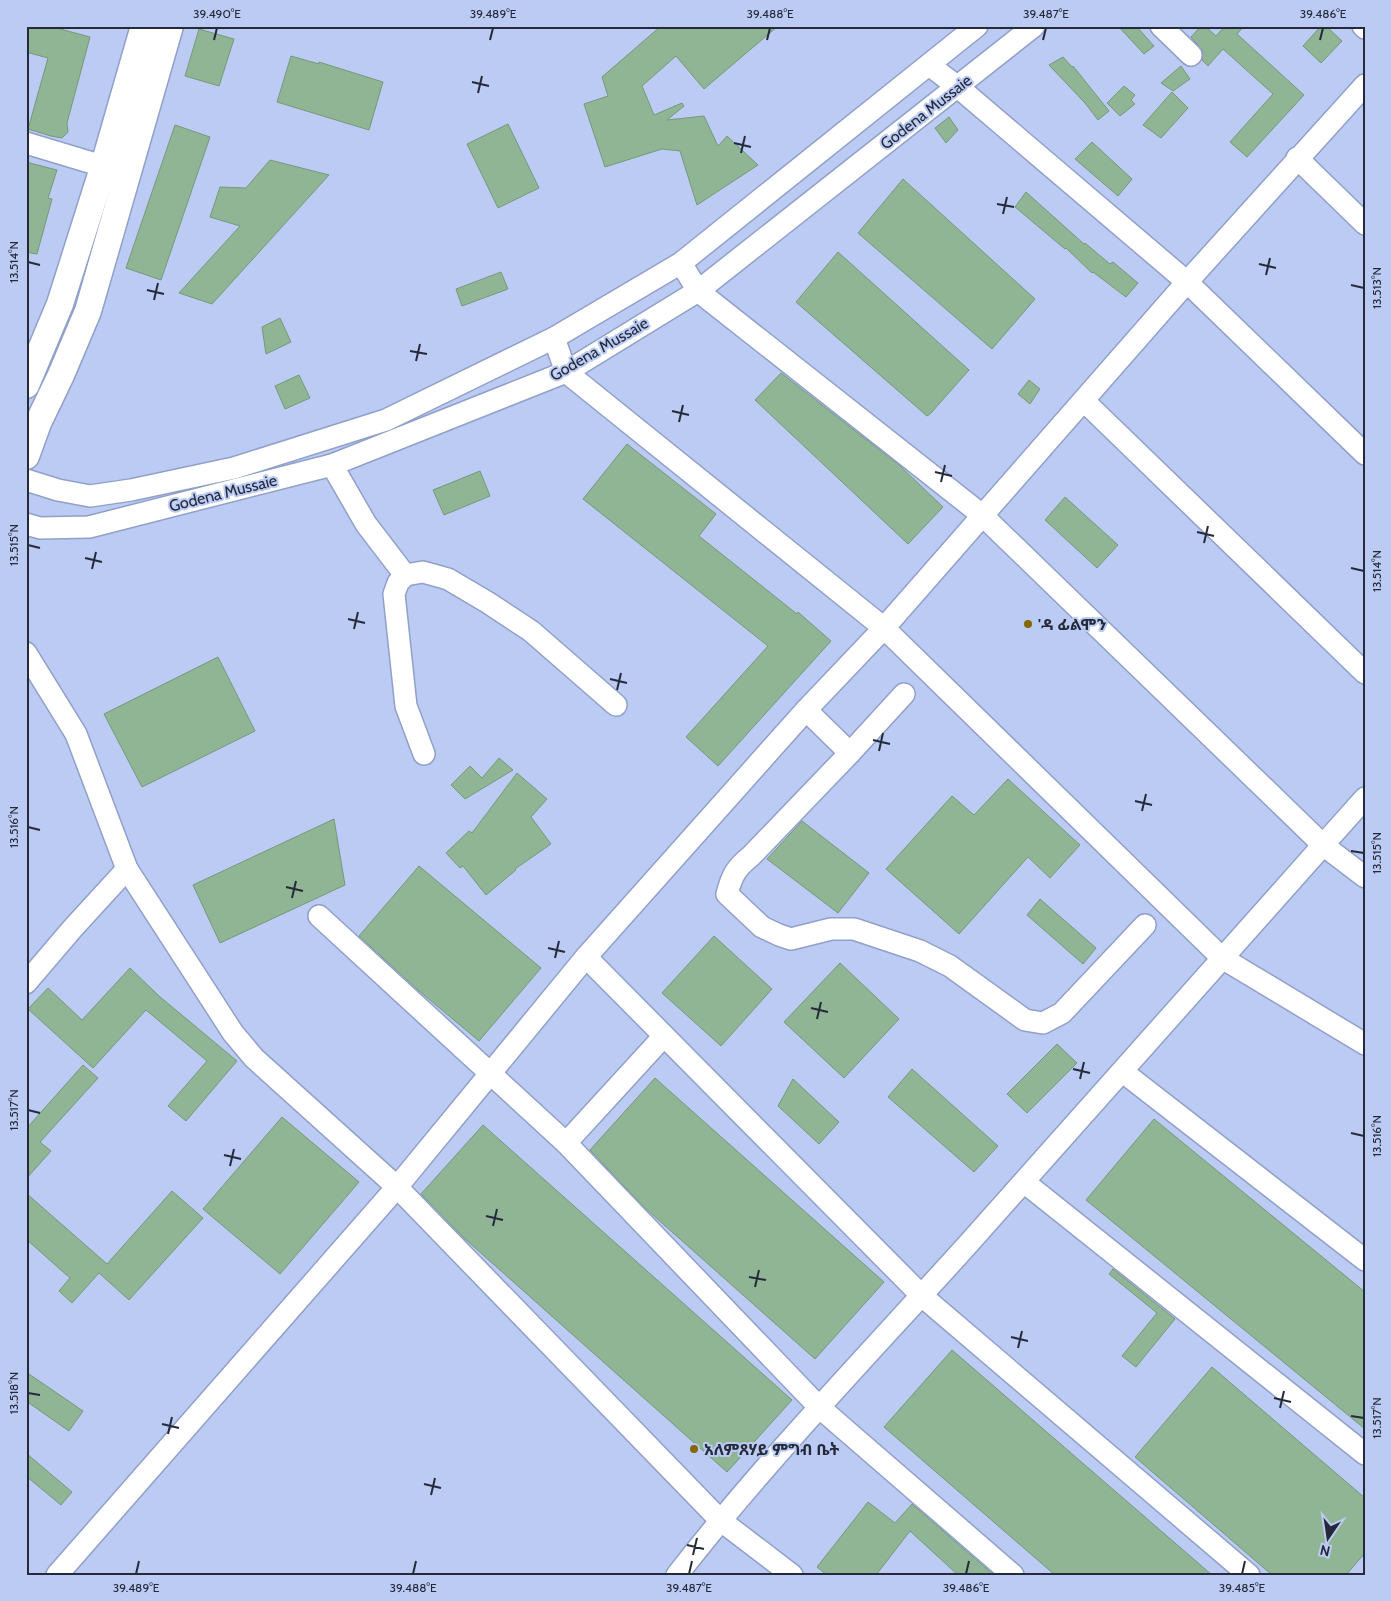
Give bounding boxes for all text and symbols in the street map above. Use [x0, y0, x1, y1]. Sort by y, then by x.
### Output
text: 39.490°E [193, 6, 241, 21]
text: 39.489°E [470, 6, 517, 21]
text: 39.488°E [746, 6, 794, 21]
text: 39.487°E [1023, 6, 1069, 21]
text: 39.486°E [1300, 6, 1347, 21]
street label: Godena Mussaie [877, 71, 975, 153]
text: 13.514°N [6, 241, 21, 283]
text: 13.513°N [1369, 267, 1384, 309]
street label: Godena Mussaie [546, 313, 652, 385]
street label: Godena Mussaie [167, 470, 279, 516]
text: 13.515°N [6, 524, 21, 566]
text: 13.514°N [1369, 550, 1384, 592]
place label: 'ዳ ፊልሞን [1038, 615, 1107, 634]
marker: 'ዳ ፊልሞን [1022, 618, 1034, 630]
text: 13.516°N [6, 806, 21, 848]
text: 13.515°N [1369, 832, 1384, 874]
text: 13.517°N [6, 1089, 21, 1131]
text: 13.516°N [1369, 1115, 1384, 1157]
text: 13.518°N [6, 1372, 21, 1414]
text: 13.517°N [1369, 1397, 1384, 1439]
place label: አለምጸሃይ ምግብ ቤት [704, 1440, 840, 1459]
marker: አለምጸሃይ ምግብ ቤት [688, 1443, 700, 1455]
north arrow [1304, 1514, 1354, 1564]
text: N [1318, 1541, 1332, 1561]
text: 39.489°E [113, 1580, 160, 1595]
text: 39.488°E [389, 1580, 437, 1595]
text: 39.487°E [666, 1580, 712, 1595]
text: 39.486°E [943, 1580, 990, 1595]
text: 39.485°E [1219, 1580, 1266, 1595]

